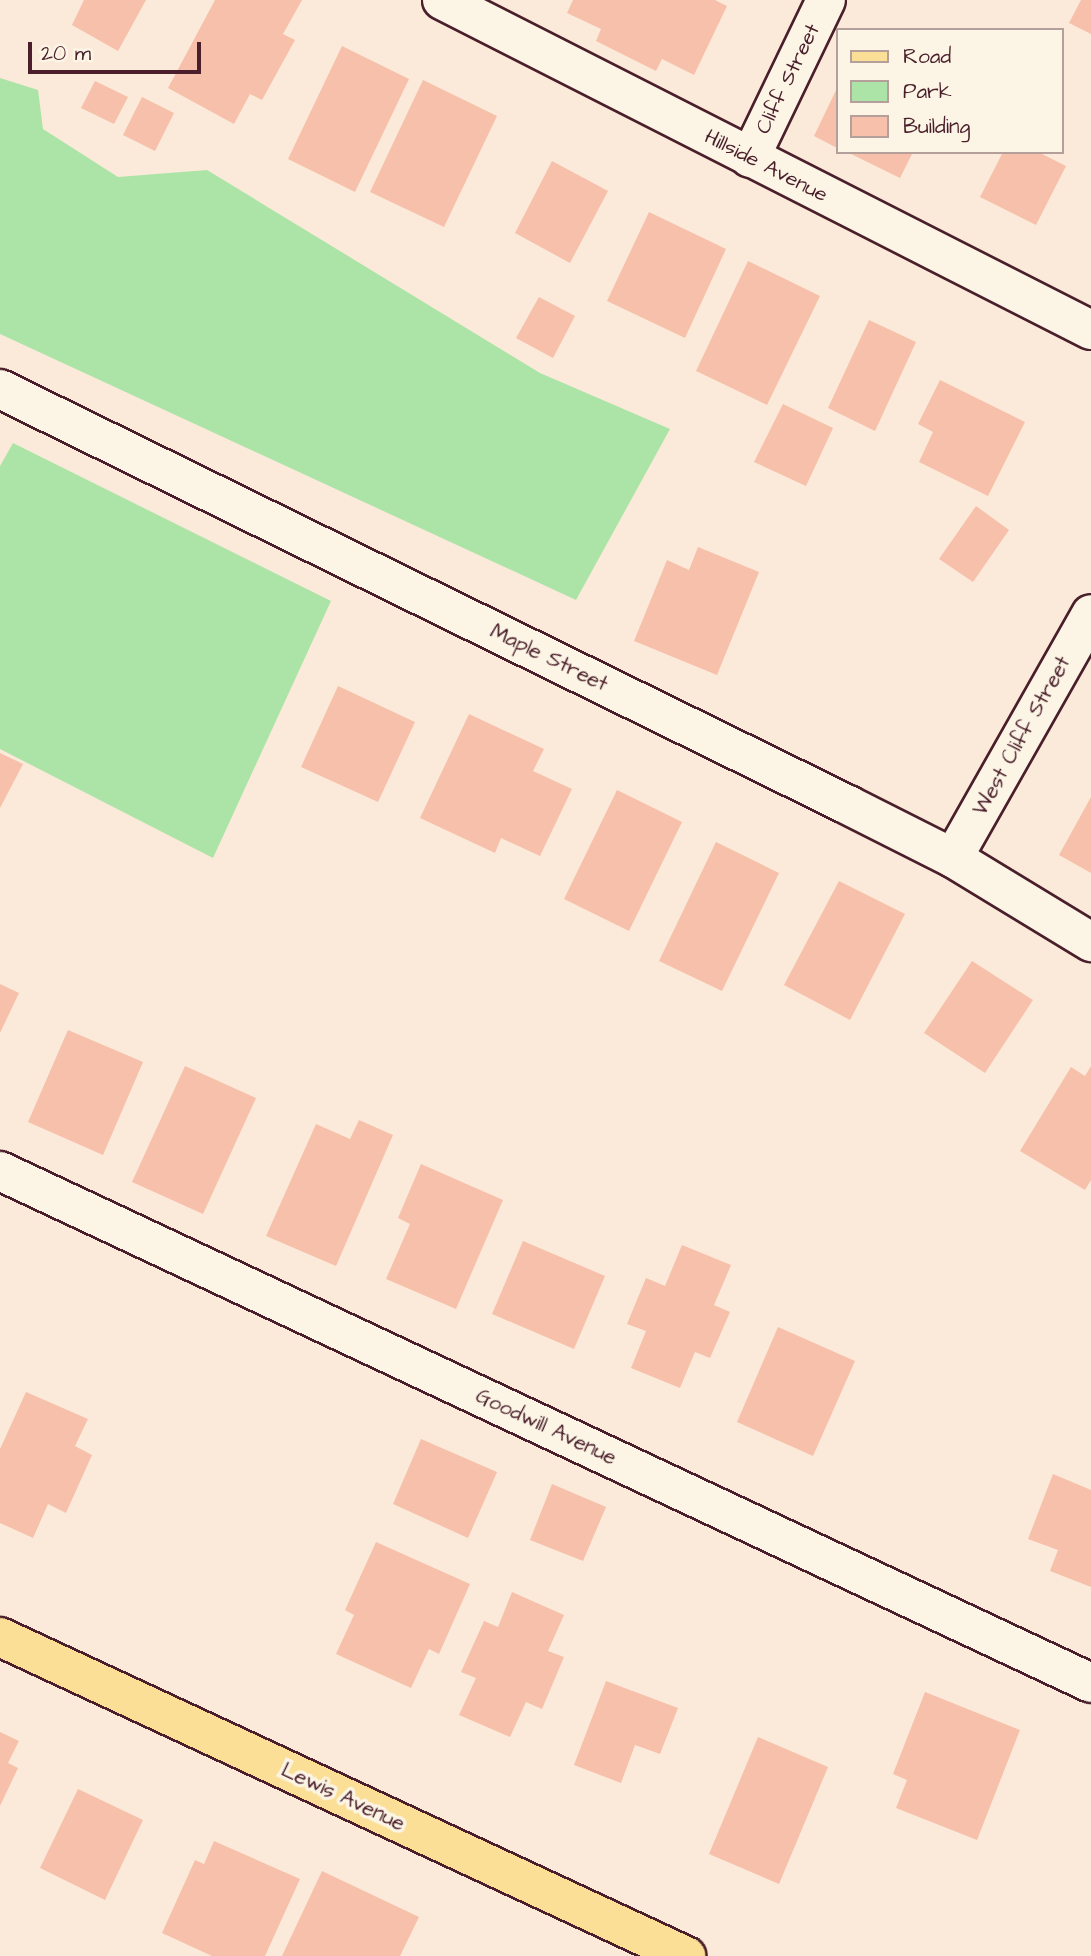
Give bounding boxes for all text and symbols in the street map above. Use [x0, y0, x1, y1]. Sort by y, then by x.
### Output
street label: Cliff Street [750, 20, 826, 138]
scale bar [32, 28, 205, 72]
legend [836, 28, 1063, 154]
text: 20 m [41, 39, 91, 68]
text: Road [903, 42, 951, 71]
text: Park [903, 77, 952, 106]
text: Building [903, 112, 970, 141]
street label: Hillside Avenue [700, 124, 832, 208]
street label: Maple Street [486, 619, 612, 697]
street label: West Cliff Street [968, 652, 1076, 820]
street label: Goodwill Avenue [472, 1383, 620, 1471]
street label: Lewis Avenue [277, 1757, 409, 1837]

